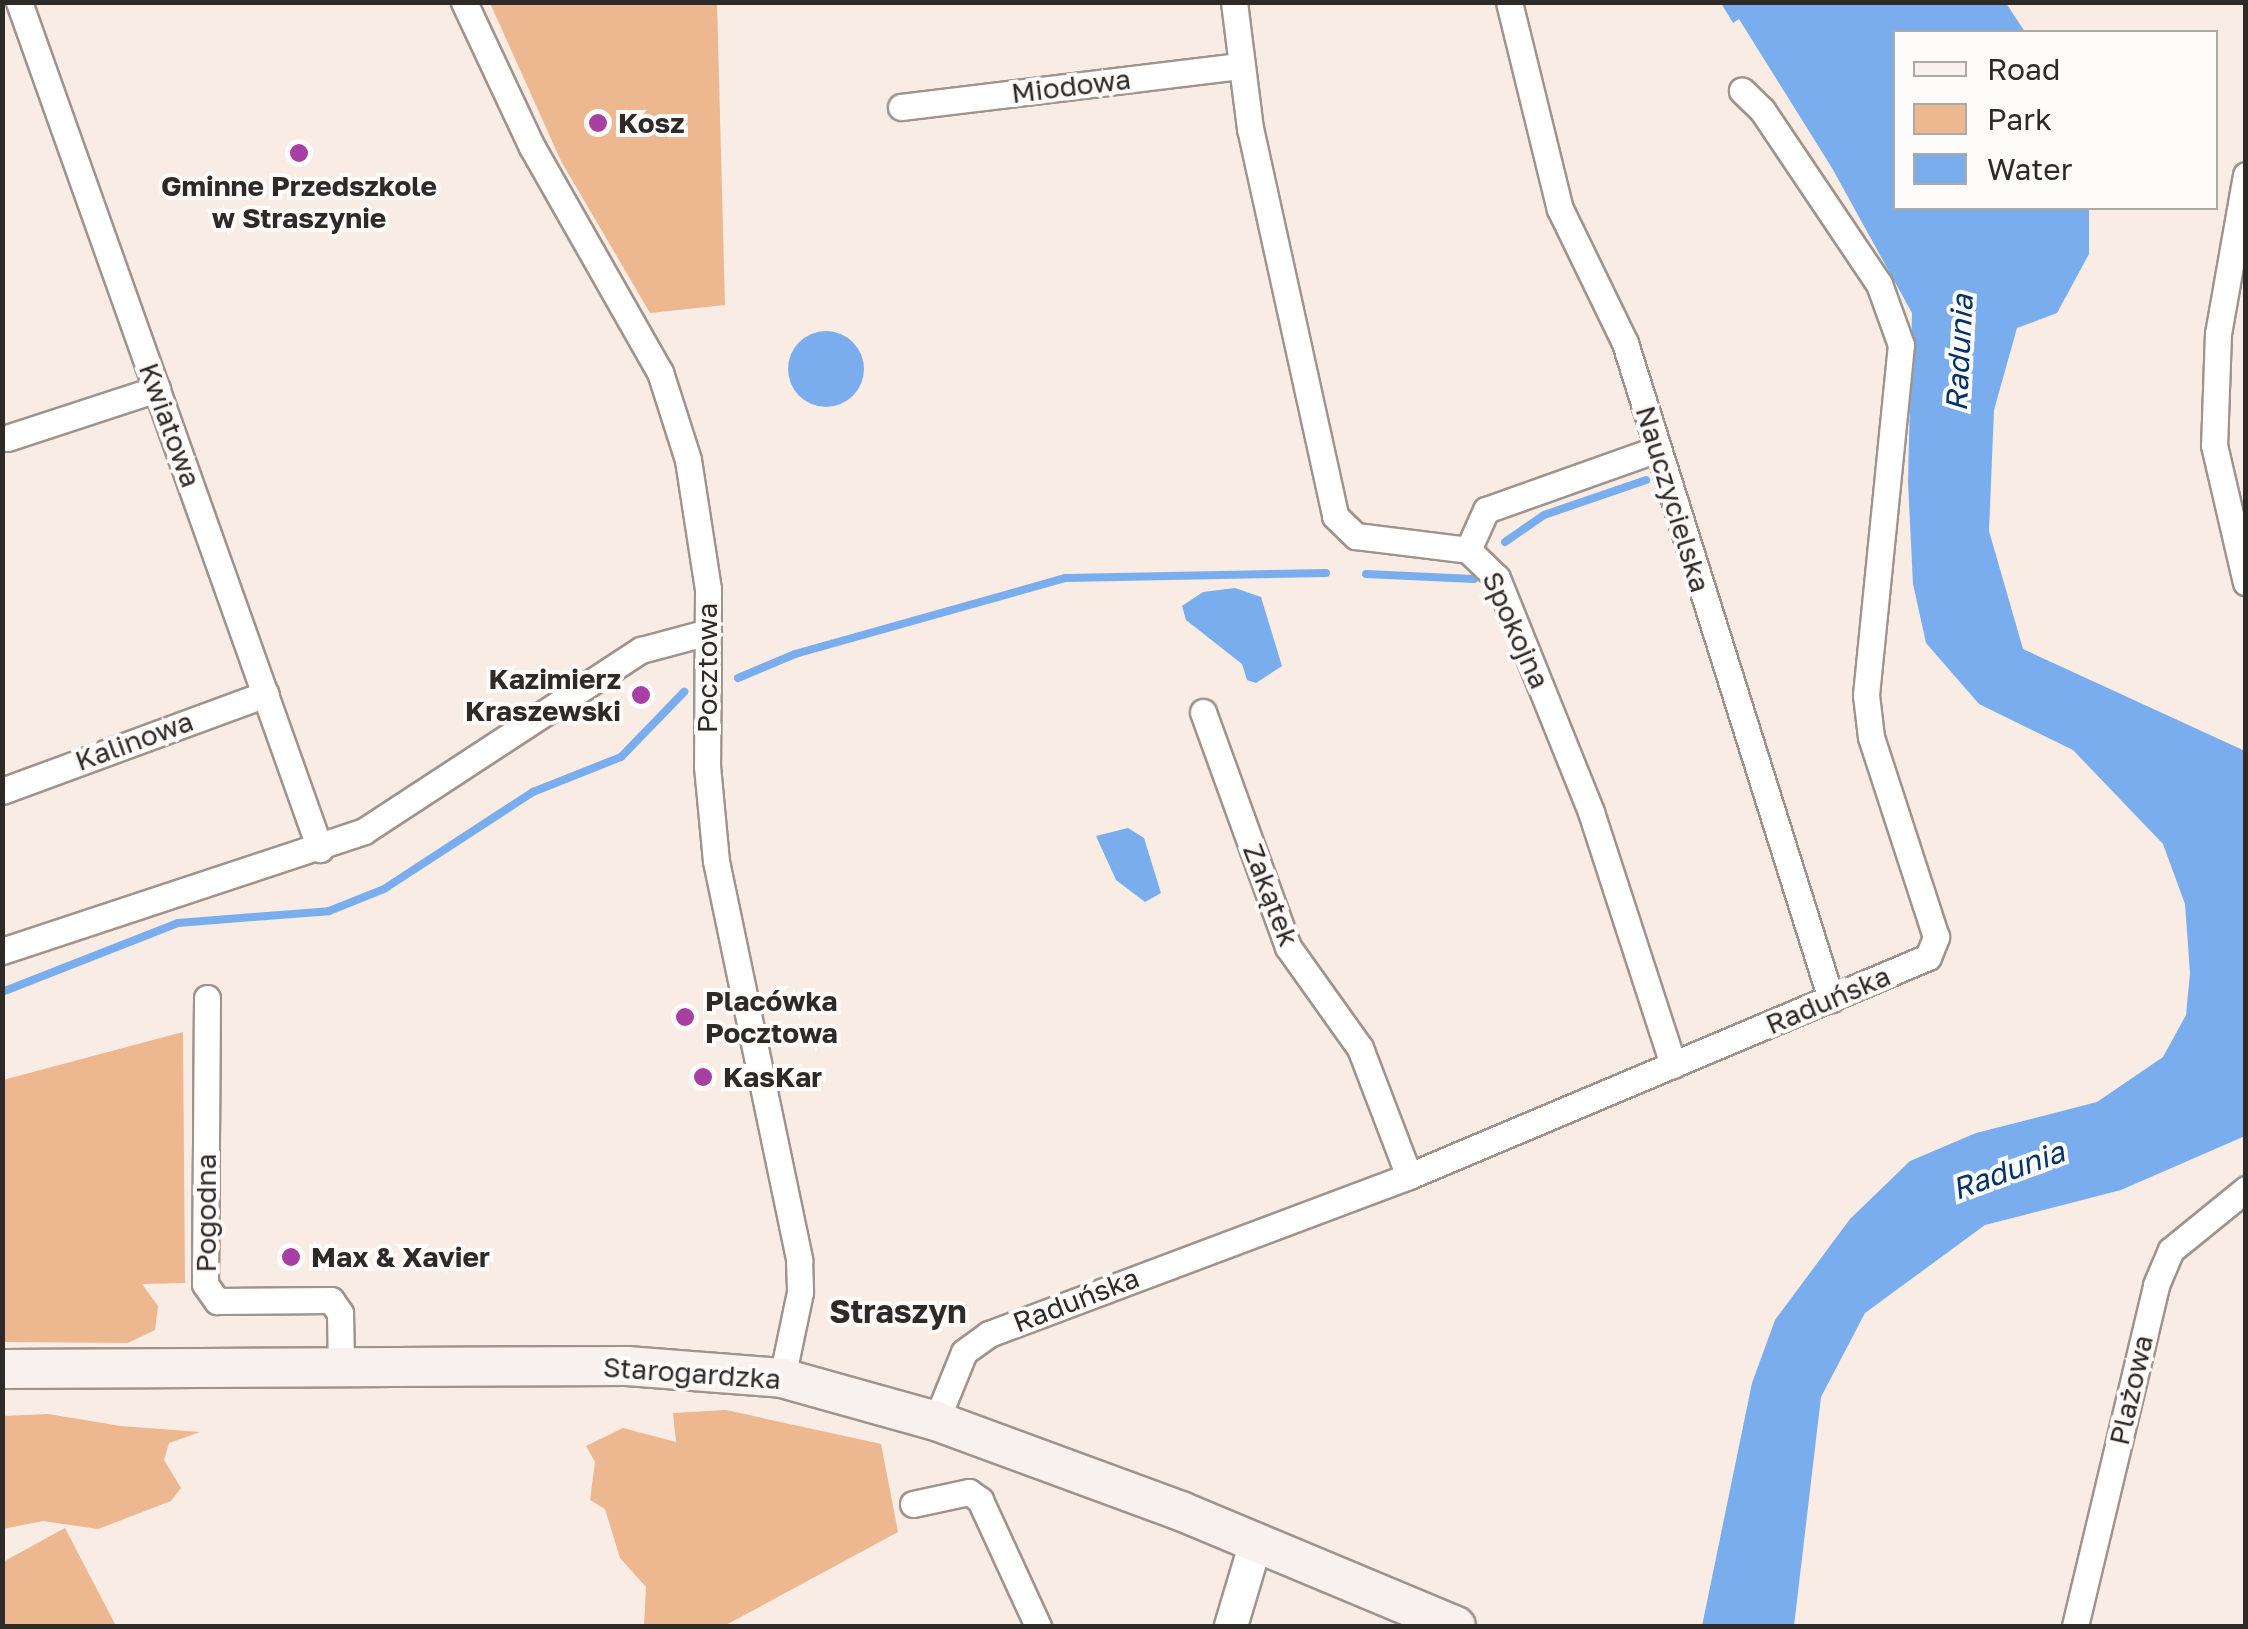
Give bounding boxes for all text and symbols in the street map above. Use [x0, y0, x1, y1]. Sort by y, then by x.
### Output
legend [1893, 30, 2218, 210]
text: Road [1987, 51, 2061, 87]
street label: Miodowa [1009, 62, 1133, 110]
text: Park [1987, 101, 2052, 137]
place label: Kosz [618, 106, 684, 140]
marker: Kosz [587, 112, 609, 134]
marker: Gminne Przedszkole w Straszynie [288, 142, 310, 164]
text: Water [1987, 151, 2072, 187]
place label: Gminne Przedszkole w Straszynie [161, 169, 437, 235]
water label: Radunia [1938, 294, 1980, 412]
street label: Kwiatowa [132, 358, 208, 492]
street label: Nauczycielska [1629, 402, 1717, 596]
street label: Spokojna [1475, 566, 1557, 694]
street label: Pocztowa [690, 603, 724, 733]
place label: Kazimierz Kraszewski [465, 662, 621, 728]
marker: Kazimierz Kraszewski [630, 684, 652, 706]
street label: Kalinowa [70, 704, 198, 778]
street label: Zakątek [1236, 839, 1306, 951]
street label: Raduńska [1761, 959, 1895, 1041]
place label: Placówka Pocztowa [705, 984, 838, 1050]
marker: Placówka Pocztowa [674, 1006, 696, 1028]
place label: KasKar [723, 1060, 822, 1094]
marker: KasKar [692, 1066, 714, 1088]
water label: Radunia [1947, 1133, 2069, 1207]
street label: Pogodna [189, 1153, 223, 1273]
place label: Max & Xavier [311, 1240, 490, 1274]
marker: Max & Xavier [280, 1246, 302, 1268]
street label: Raduńska [1008, 1261, 1144, 1339]
district label: Straszyn [829, 1292, 967, 1330]
street label: Plażowa [2102, 1332, 2160, 1448]
street label: Starogardzka [602, 1350, 782, 1396]

